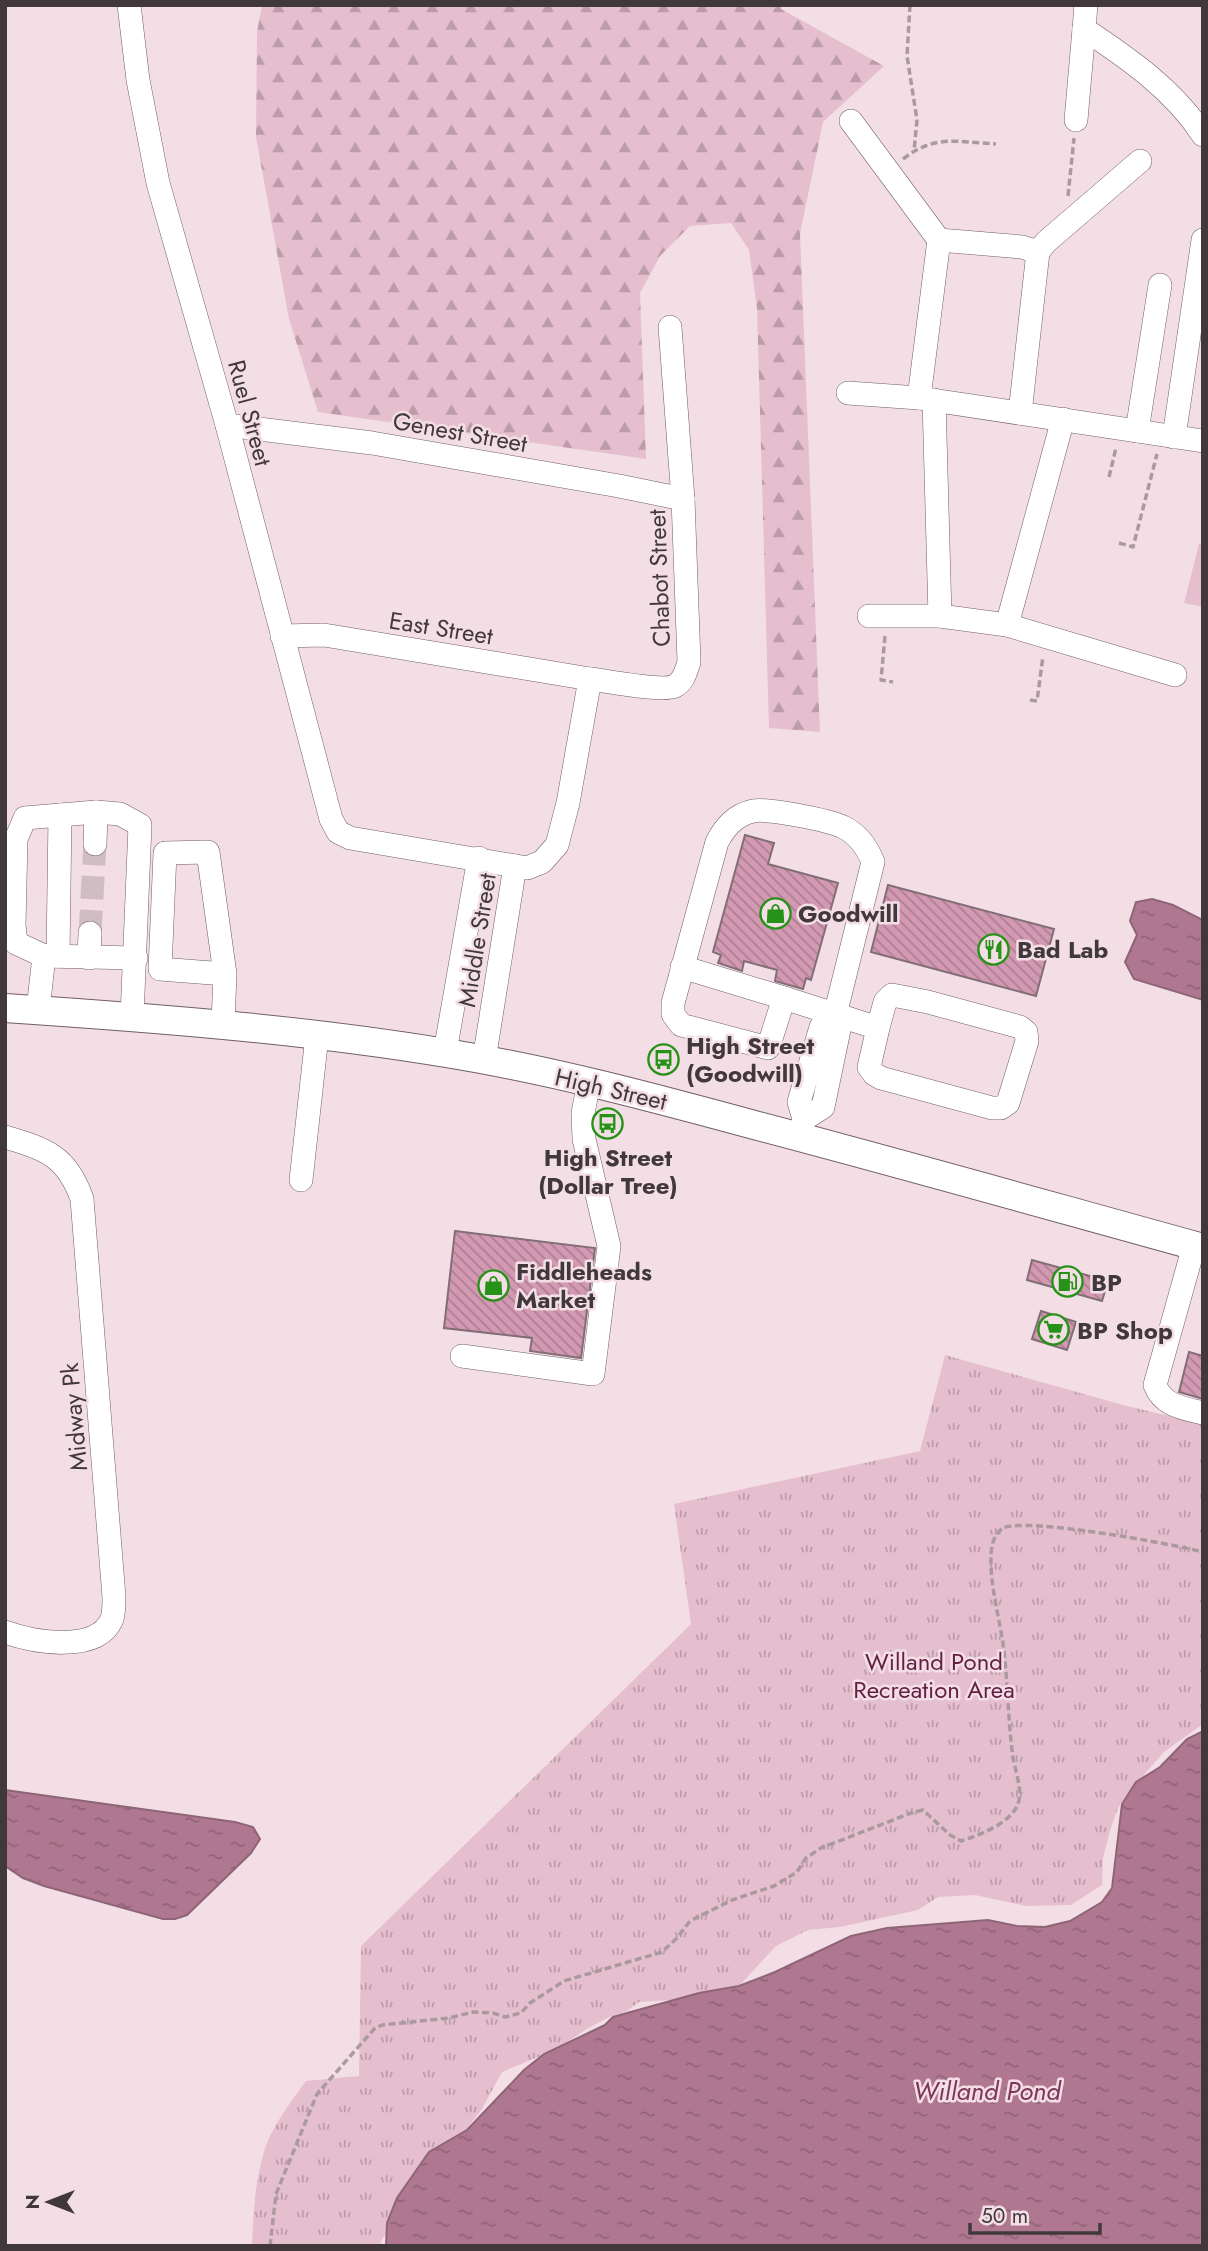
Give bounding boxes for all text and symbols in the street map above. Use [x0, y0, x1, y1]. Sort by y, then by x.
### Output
street label: Ruel Street [219, 356, 281, 470]
street label: Genest Street [390, 403, 530, 461]
street label: Chabot Street [639, 508, 679, 647]
street label: East Street [387, 603, 496, 654]
street label: Middle Street [449, 870, 505, 1010]
shop icon: Goodwill [758, 896, 792, 930]
place label: Goodwill [798, 896, 899, 931]
restaurant icon: Bad Lab [977, 932, 1011, 966]
place label: Bad Lab [1017, 932, 1108, 967]
place label: High Street (Goodwill) [686, 1028, 815, 1091]
bus stop icon: High Street (Goodwill) [646, 1042, 680, 1076]
street label: High Street [551, 1059, 671, 1119]
bus stop icon: High Street (Dollar Tree) [591, 1106, 625, 1140]
place label: High Street (Dollar Tree) [538, 1140, 678, 1203]
place label: Fiddleheads Market [516, 1254, 652, 1317]
fuel station icon: BP [1051, 1265, 1085, 1299]
place label: BP [1091, 1265, 1122, 1300]
shop icon: Fiddleheads Market [476, 1268, 510, 1302]
supermarket icon: BP Shop [1037, 1313, 1071, 1347]
place label: BP Shop [1077, 1313, 1173, 1348]
street label: Midway Pk [52, 1361, 96, 1473]
park label: Willand Pond Recreation Area [853, 1644, 1015, 1707]
water label: Willand Pond [913, 2072, 1062, 2110]
north arrow [14, 2167, 84, 2237]
scale bar [970, 2192, 1100, 2236]
text: N [19, 2194, 46, 2210]
text: 50 m [981, 2201, 1028, 2231]

